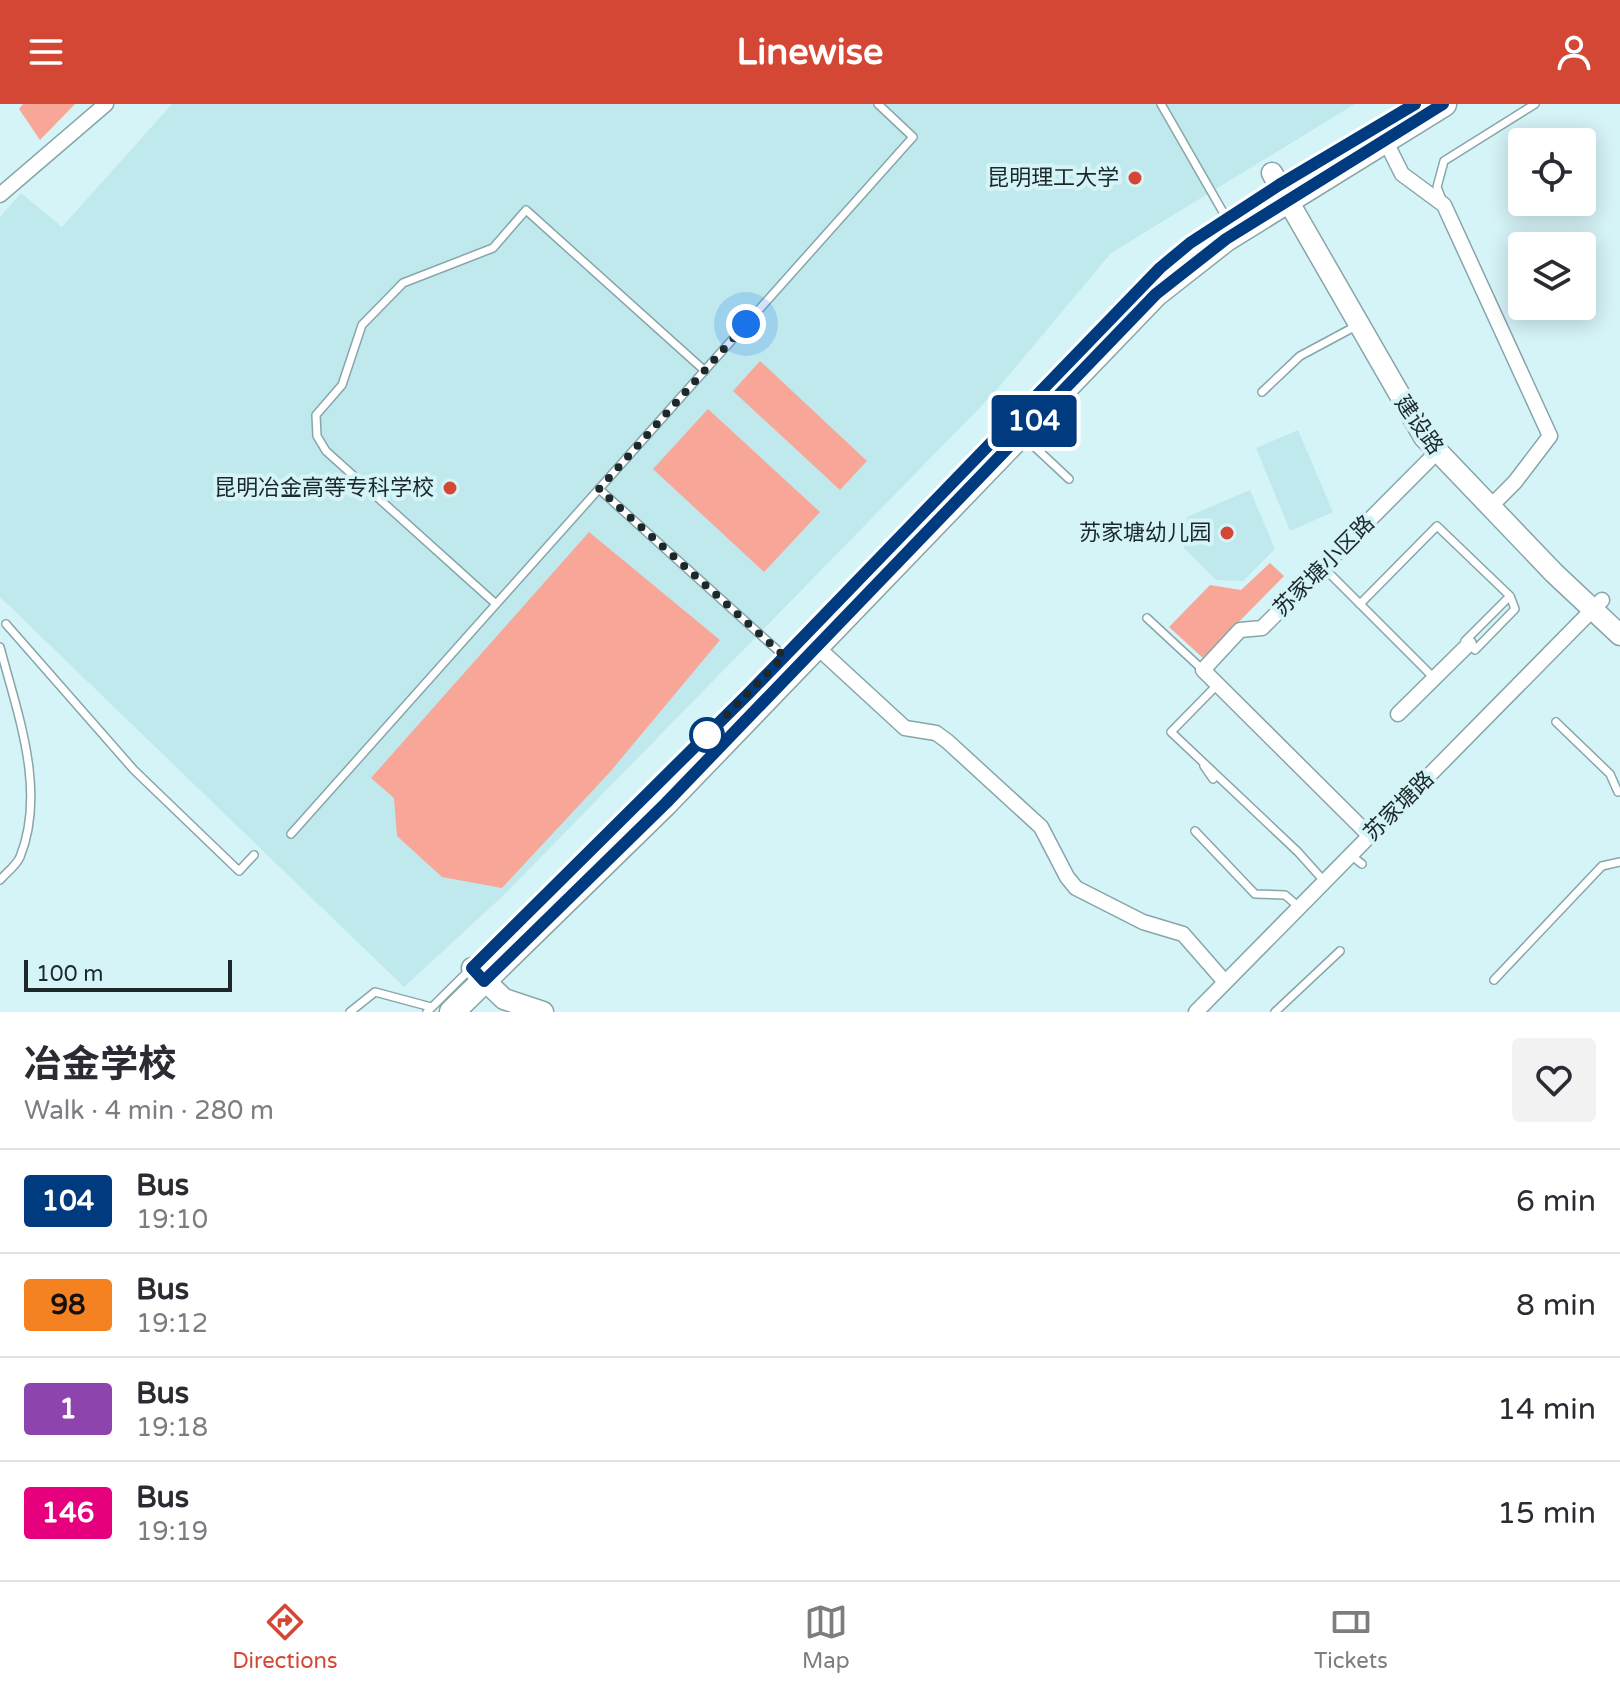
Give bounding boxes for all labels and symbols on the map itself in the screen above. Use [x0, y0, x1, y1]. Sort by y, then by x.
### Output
place label: 昆明理工大学 [987, 165, 1119, 191]
marker: 昆明理工大学 [1126, 169, 1144, 187]
your location [726, 304, 766, 344]
street label: 建设路 [1389, 391, 1449, 459]
line badge: 104 [988, 395, 1080, 447]
place label: 昆明冶金高等专科学校 [214, 475, 434, 501]
marker: 昆明冶金高等专科学校 [441, 479, 459, 497]
street label: 苏家塘小区路 [1268, 510, 1380, 622]
place label: 苏家塘幼儿园 [1079, 520, 1211, 546]
marker: 苏家塘幼儿园 [1218, 524, 1236, 542]
unlabelled marker [690, 718, 724, 752]
street label: 苏家塘路 [1359, 766, 1439, 846]
scale bar [24, 956, 232, 992]

